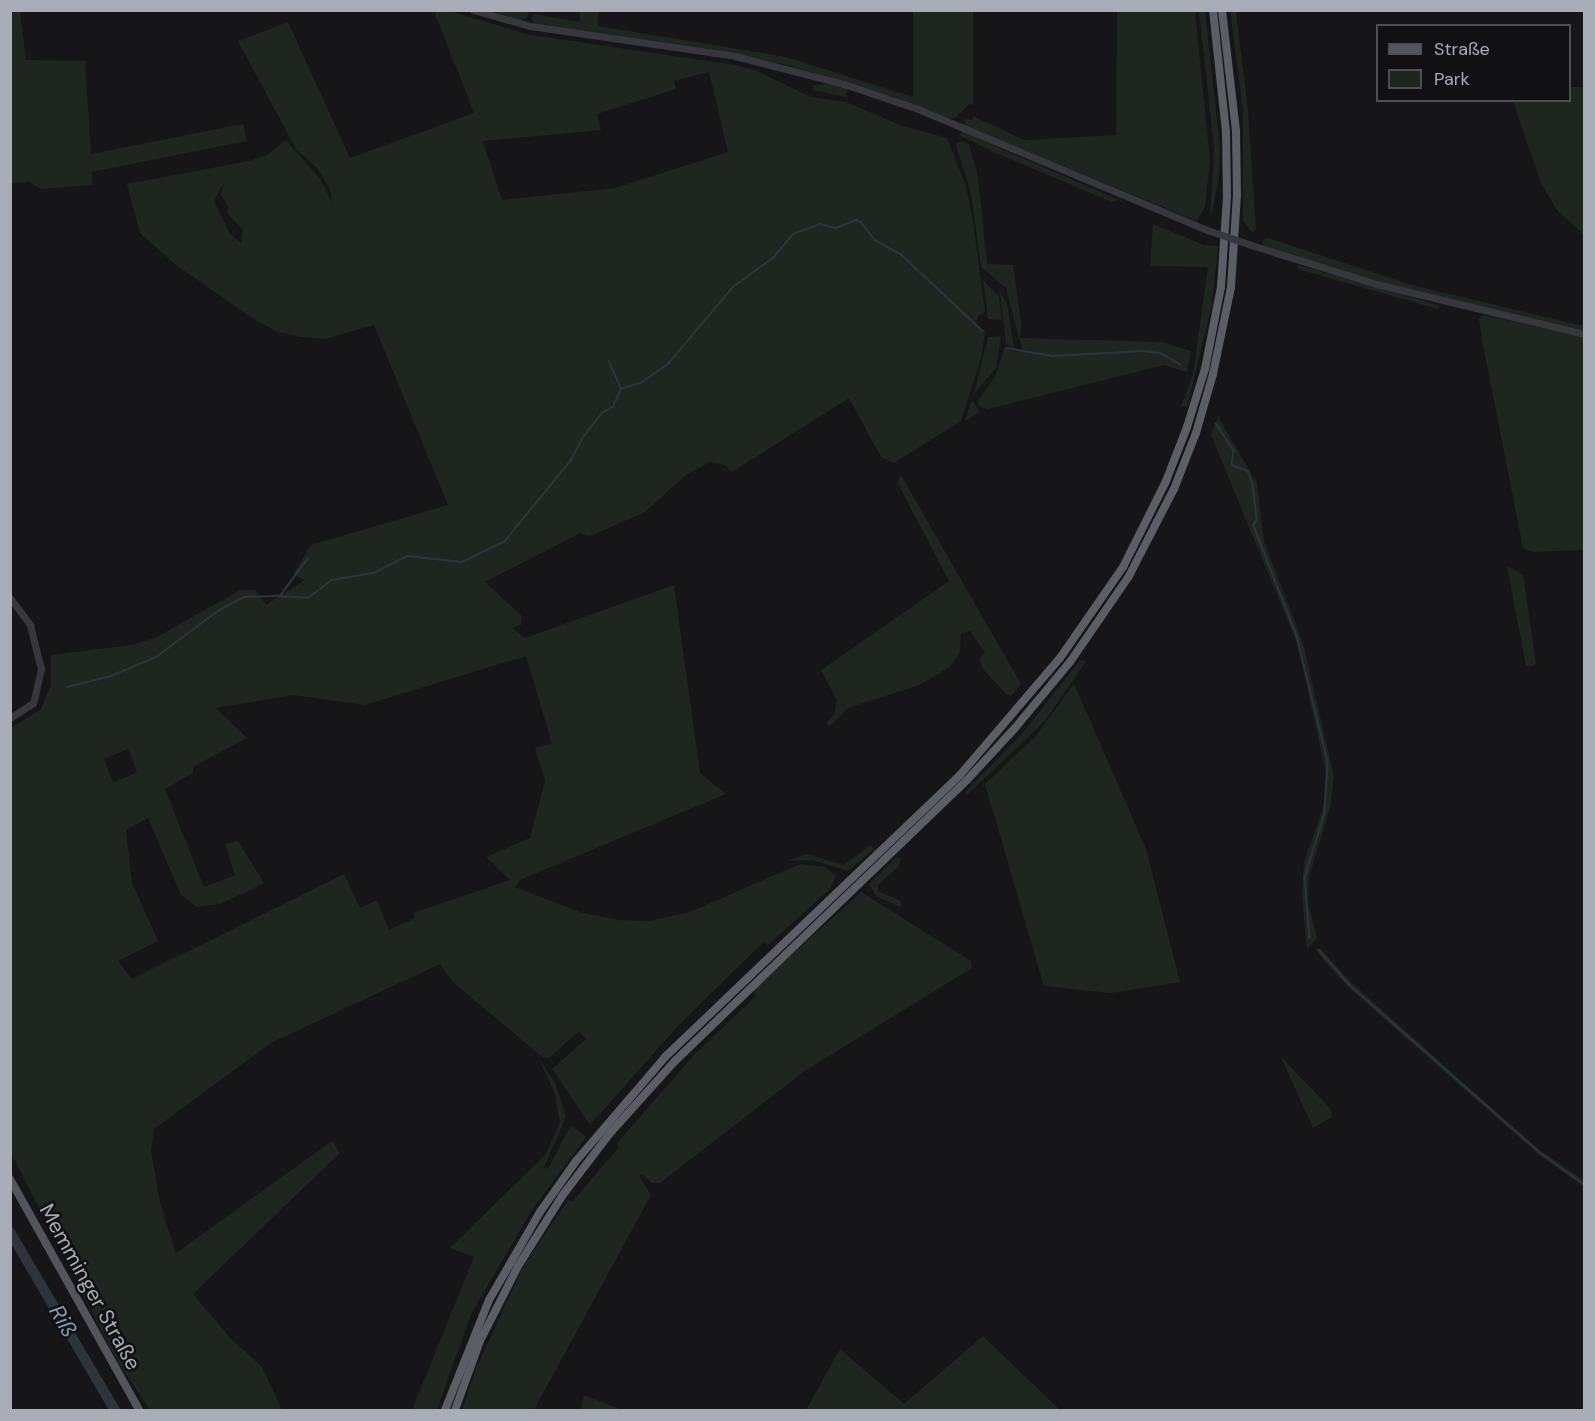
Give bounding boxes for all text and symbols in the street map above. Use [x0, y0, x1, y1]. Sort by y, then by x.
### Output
legend [1376, 24, 1571, 102]
text: Straße [1434, 37, 1490, 61]
text: Park [1434, 67, 1470, 91]
street label: Memminger Straße [34, 1200, 146, 1374]
water label: Riß [43, 1300, 83, 1342]

